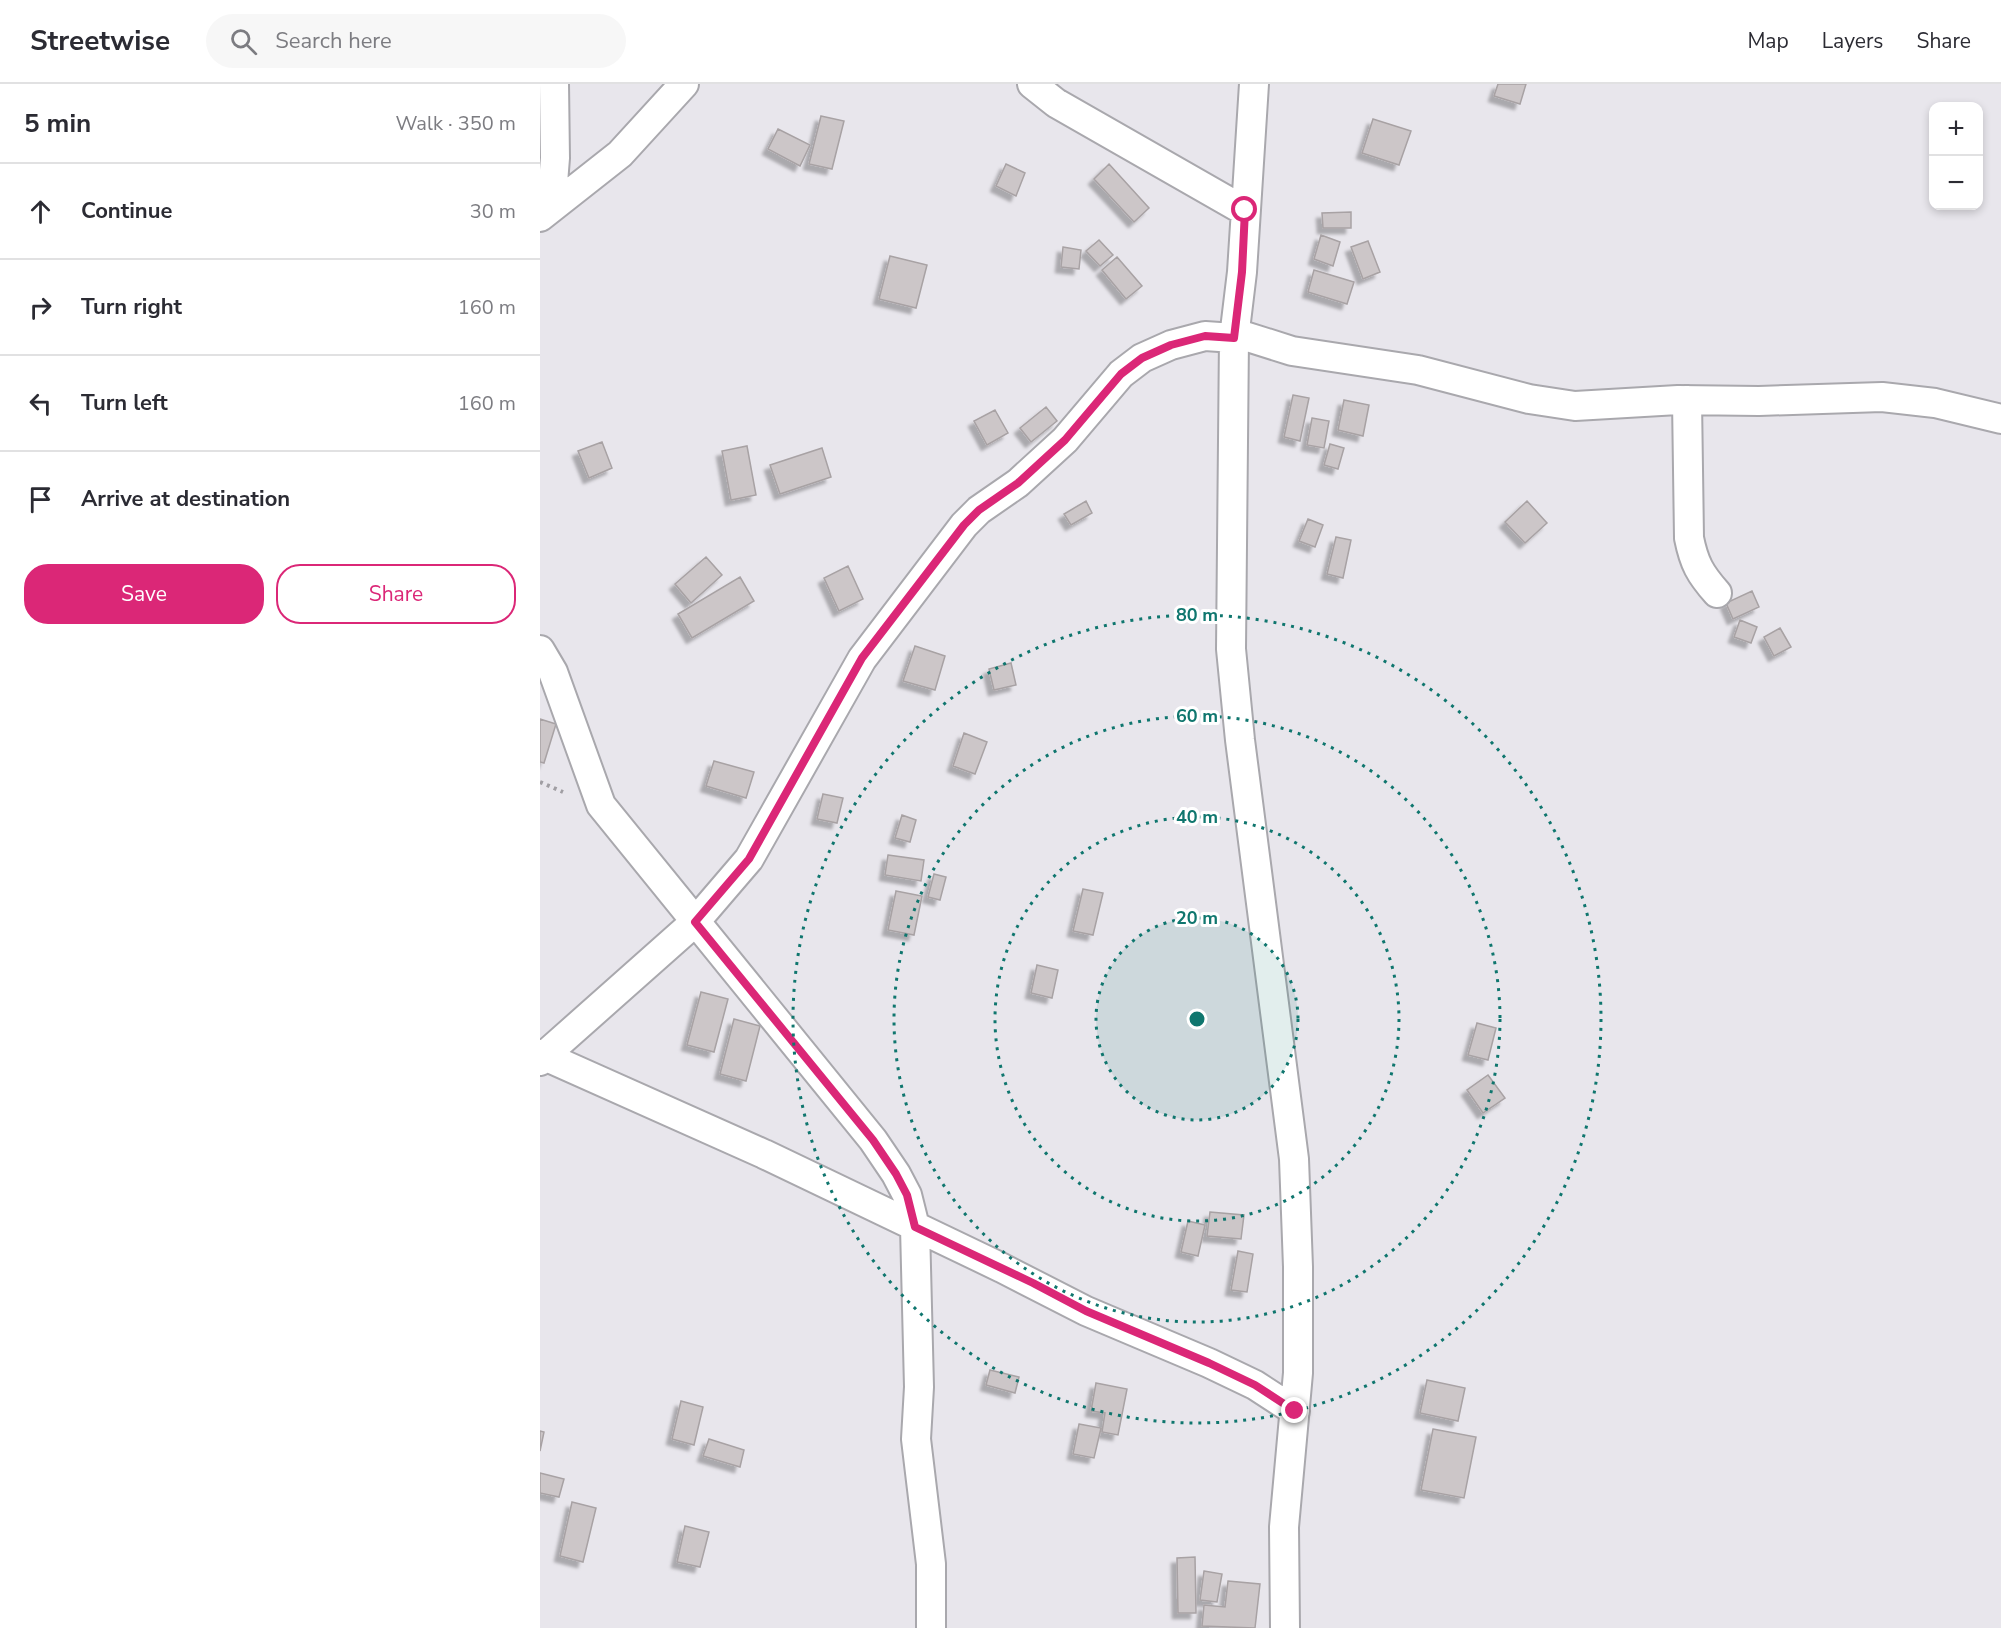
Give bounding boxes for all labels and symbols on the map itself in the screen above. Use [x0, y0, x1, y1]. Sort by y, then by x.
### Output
route start [1231, 196, 1257, 222]
text: 80 m [1176, 603, 1218, 627]
text: 60 m [1176, 704, 1218, 728]
text: 40 m [1176, 805, 1218, 829]
text: 20 m [1176, 906, 1218, 930]
centre of rings [1187, 1009, 1207, 1029]
route end [1281, 1397, 1307, 1423]

